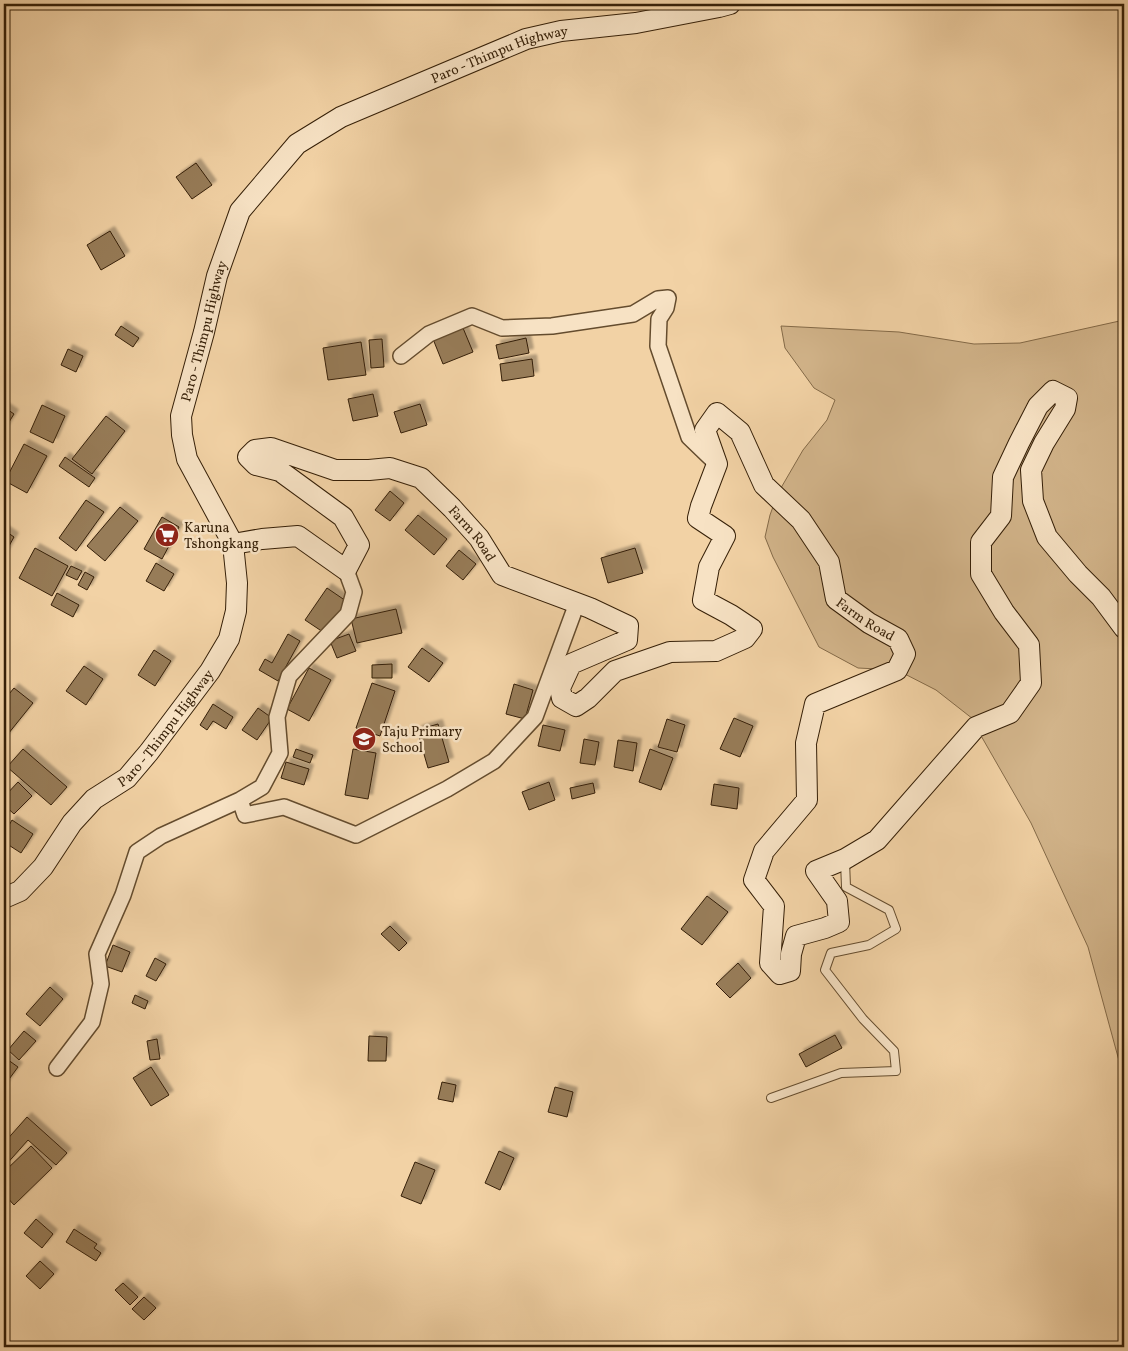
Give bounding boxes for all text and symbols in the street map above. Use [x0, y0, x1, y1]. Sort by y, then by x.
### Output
street label: Paro - Thimpu Highway [428, 22, 569, 89]
street label: Paro - Thimpu Highway [177, 258, 233, 404]
street label: Farm Road [443, 502, 499, 566]
place label: Karuna Tshongkang [184, 519, 259, 554]
supermarket icon: Karuna Tshongkang [154, 522, 180, 548]
street label: Farm Road [831, 594, 898, 646]
street label: Paro - Thimpu Highway [114, 666, 219, 793]
place label: Taju Primary School [382, 723, 462, 758]
school or university icon: Taju Primary School [351, 726, 377, 752]

